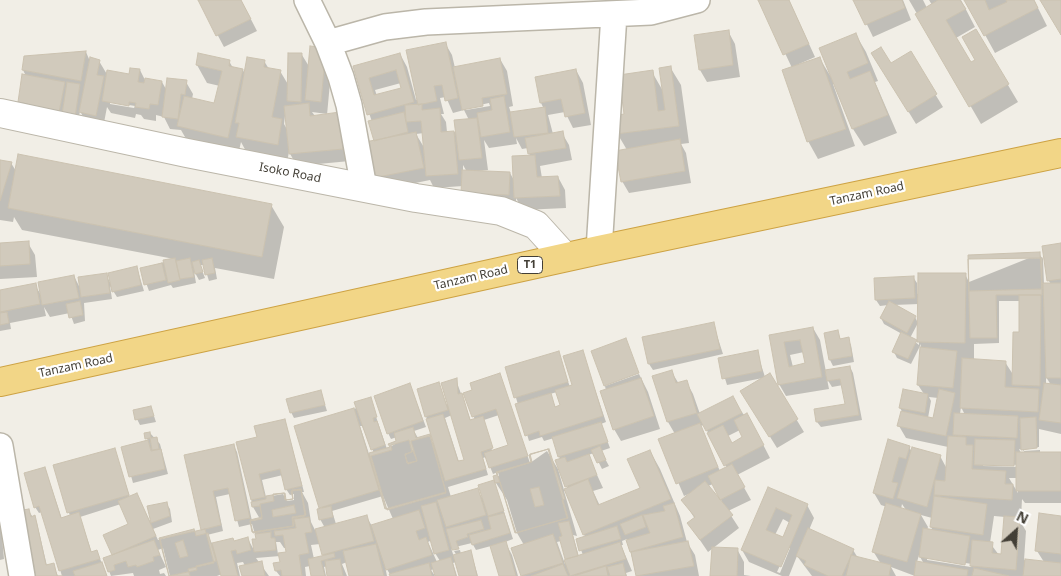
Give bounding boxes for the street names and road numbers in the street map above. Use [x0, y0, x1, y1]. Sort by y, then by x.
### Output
street label: Isoko Road [258, 160, 322, 186]
street label: Tanzam Road [829, 179, 905, 209]
road number: T1 [518, 256, 542, 274]
street label: Tanzam Road [433, 263, 509, 293]
street label: Tanzam Road [38, 351, 114, 381]

